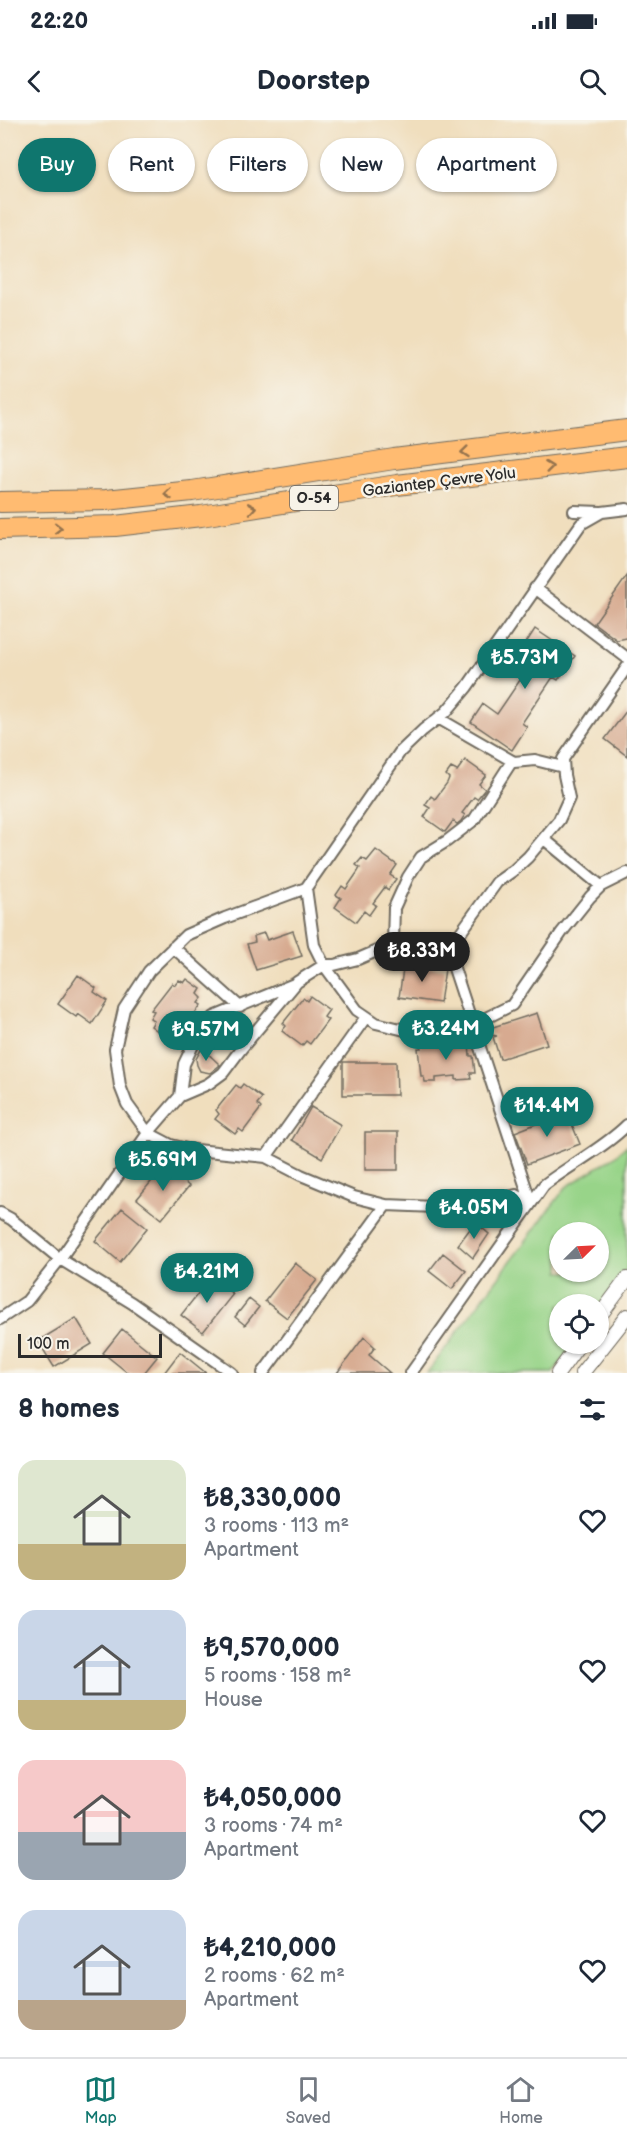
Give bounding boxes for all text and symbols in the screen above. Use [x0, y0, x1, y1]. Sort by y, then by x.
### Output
text: 22:20 [30, 8, 88, 35]
icon: back [18, 65, 51, 98]
text: Doorstep [257, 65, 370, 97]
icon: search [576, 65, 609, 98]
chip: Buy [18, 138, 96, 192]
chip: Rent [108, 138, 195, 192]
chip: Filters [207, 138, 308, 192]
chip: New [320, 138, 404, 192]
chip: Apartment [416, 138, 557, 192]
one-way arrow [460, 445, 469, 457]
one-way arrow [545, 461, 554, 473]
street label: Gaziantep Çevre Yolu [361, 464, 517, 501]
road number: O-54 [290, 486, 338, 510]
one-way arrow [163, 487, 172, 499]
one-way arrow [248, 502, 257, 514]
one-way arrow [54, 521, 63, 534]
pin: ₺5.73M [476, 639, 574, 690]
text: ₺5.73M [491, 646, 559, 670]
pin: ₺8.33M [373, 932, 471, 983]
text: ₺8.33M [388, 939, 456, 963]
pin: ₺3.24M [397, 1010, 495, 1061]
pin: ₺9.57M [157, 1011, 255, 1062]
text: ₺3.24M [412, 1017, 480, 1041]
text: ₺9.57M [172, 1018, 240, 1042]
pin: ₺14.4M [498, 1087, 596, 1138]
text: ₺14.4M [514, 1094, 580, 1118]
pin: ₺5.69M [114, 1141, 212, 1192]
text: ₺5.69M [129, 1148, 197, 1172]
pin: ₺4.05M [425, 1189, 523, 1240]
text: ₺4.05M [440, 1196, 508, 1220]
north arrow [549, 1222, 609, 1282]
map controls [549, 1222, 609, 1354]
pin: ₺4.21M [158, 1253, 256, 1304]
text: ₺4.21M [175, 1260, 239, 1284]
button: locate [549, 1294, 609, 1354]
scale bar [18, 1331, 162, 1358]
text: 100 m [27, 1335, 70, 1354]
icon: filters [576, 1393, 609, 1426]
text: 8 homes [18, 1394, 120, 1425]
text: ₺8,330,000 [204, 1483, 341, 1514]
icon: home [66, 1484, 138, 1556]
icon: heart [576, 1504, 609, 1537]
text: 3 rooms · 113 m² [204, 1514, 349, 1538]
text: Apartment [204, 1538, 299, 1562]
text: ₺9,570,000 [204, 1633, 340, 1664]
icon: home [66, 1634, 138, 1706]
icon: heart [576, 1654, 609, 1687]
text: 5 rooms · 158 m² [204, 1664, 351, 1688]
text: House [204, 1688, 263, 1712]
text: ₺4,050,000 [204, 1783, 342, 1814]
icon: home [66, 1784, 138, 1856]
icon: heart [576, 1804, 609, 1837]
text: 3 rooms · 74 m² [204, 1814, 343, 1838]
text: Apartment [204, 1838, 299, 1862]
text: ₺4,210,000 [204, 1933, 337, 1964]
icon: home [66, 1934, 138, 2006]
icon: heart [576, 1954, 609, 1987]
text: 2 rooms · 62 m² [204, 1964, 345, 1988]
text: Apartment [204, 1988, 299, 2012]
tab: Map [84, 2073, 117, 2128]
tab: Saved [286, 2073, 331, 2128]
tab: Home [499, 2073, 543, 2128]

